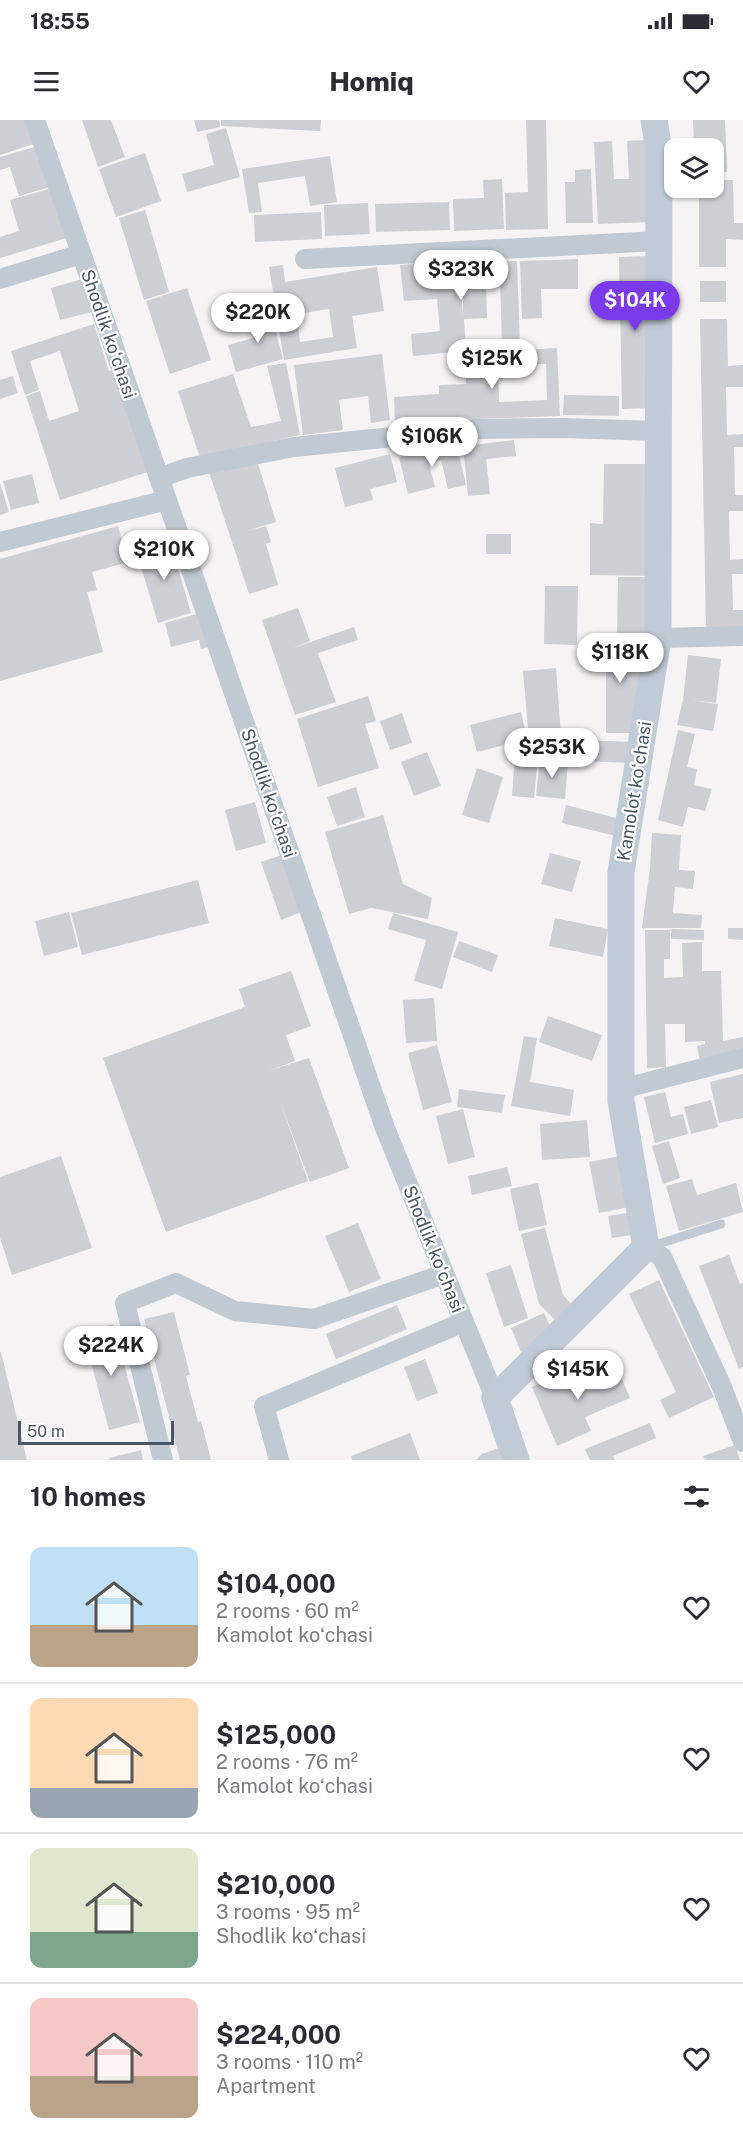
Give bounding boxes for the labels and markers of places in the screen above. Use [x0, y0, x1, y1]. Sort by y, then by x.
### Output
pin: $323K [419, 250, 503, 301]
pin: $104K [593, 281, 677, 332]
pin: $220K [216, 293, 300, 344]
pin: $125K [450, 339, 534, 390]
pin: $106K [390, 417, 474, 468]
pin: $210K [122, 530, 206, 581]
pin: $118K [578, 633, 662, 684]
pin: $253K [510, 728, 594, 779]
pin: $224K [69, 1326, 153, 1377]
pin: $145K [536, 1350, 620, 1401]

